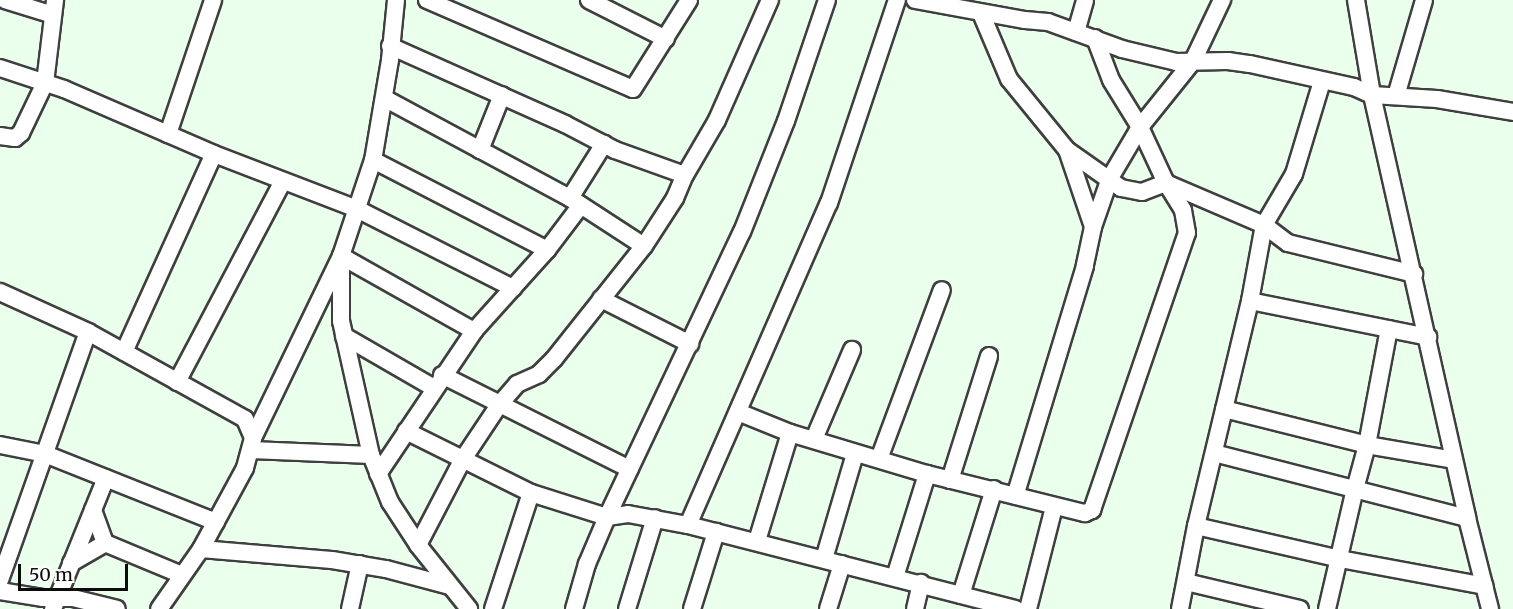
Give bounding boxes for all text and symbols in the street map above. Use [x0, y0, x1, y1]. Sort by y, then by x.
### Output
scale bar [21, 552, 130, 590]
text: 50 m [29, 563, 73, 586]

